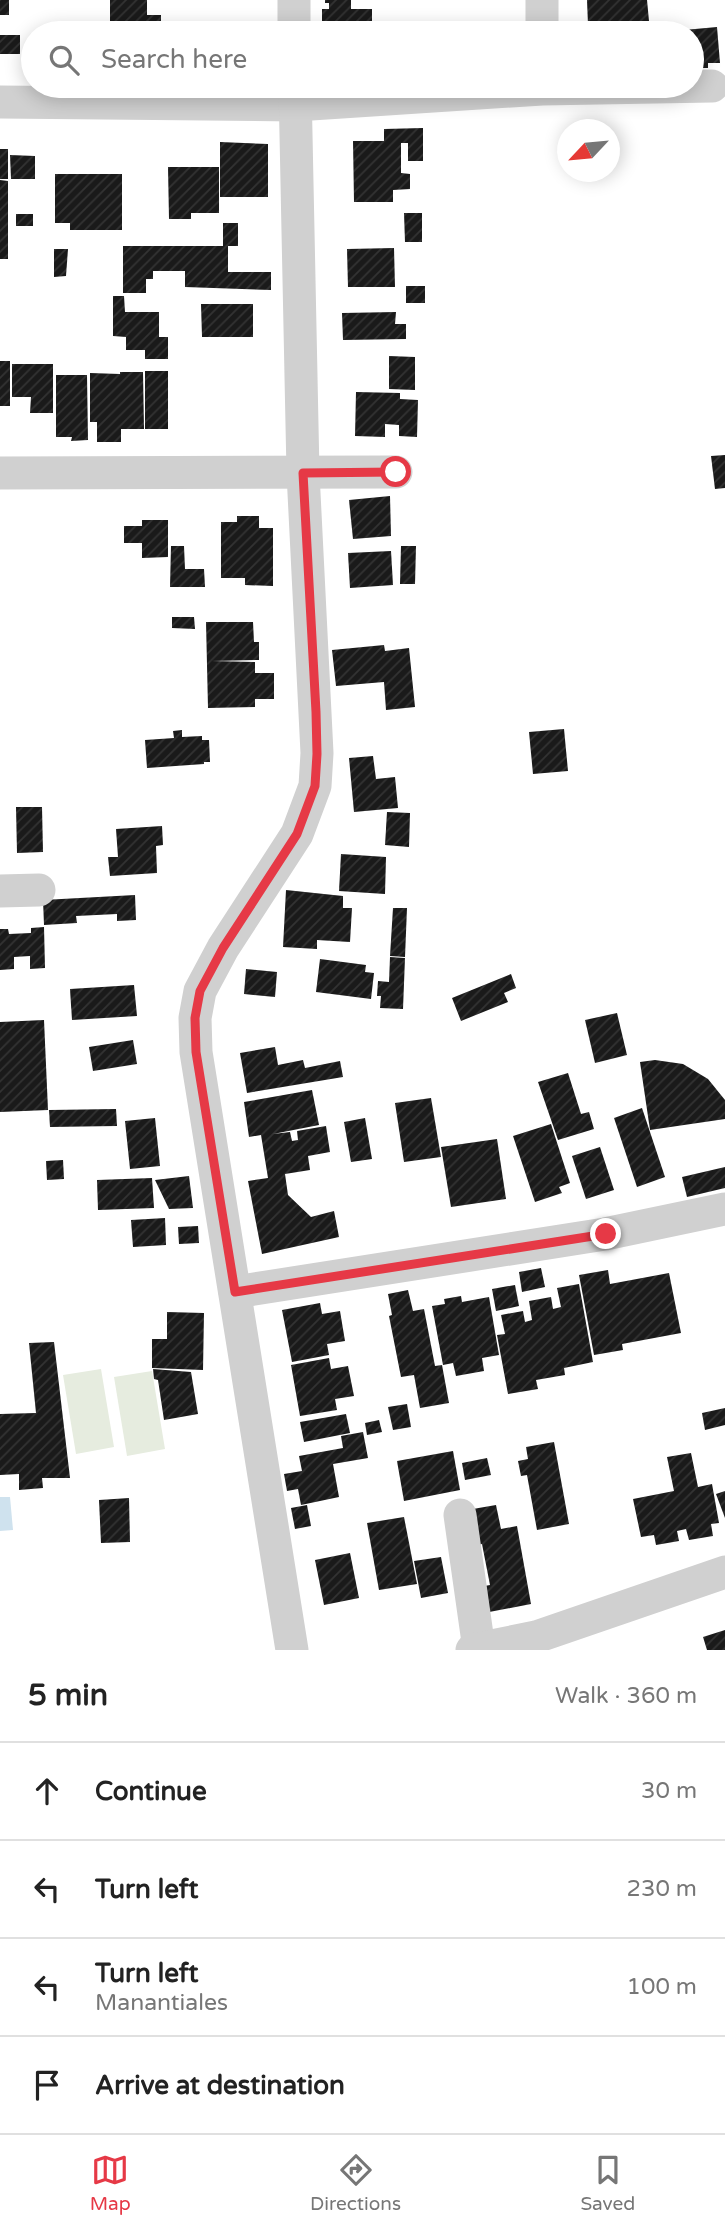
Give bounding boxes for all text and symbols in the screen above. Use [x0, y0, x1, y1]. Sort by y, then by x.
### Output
search box [21, 21, 704, 98]
icon: search [45, 41, 83, 79]
text: Search here [101, 44, 247, 75]
north arrow [557, 119, 620, 182]
route start [380, 456, 411, 487]
route end [590, 1218, 621, 1249]
text: 5 min [28, 1677, 108, 1714]
text: Walk · 360 m [555, 1682, 697, 1710]
icon: ahead [28, 1772, 66, 1810]
text: Continue [95, 1776, 207, 1807]
text: 30 m [641, 1777, 697, 1805]
icon: left [28, 1870, 66, 1908]
text: Turn left [95, 1874, 198, 1905]
text: 230 m [627, 1875, 697, 1903]
text: Turn left [95, 1958, 198, 1989]
icon: left [28, 1968, 66, 2006]
text: 100 m [627, 1973, 697, 2001]
text: Manantiales [95, 1989, 228, 2017]
icon: arrive [28, 2066, 66, 2104]
text: Arrive at destination [95, 2070, 345, 2101]
tab: Map [90, 2151, 131, 2215]
tab: Directions [310, 2151, 401, 2215]
tab: Saved [580, 2151, 635, 2215]

